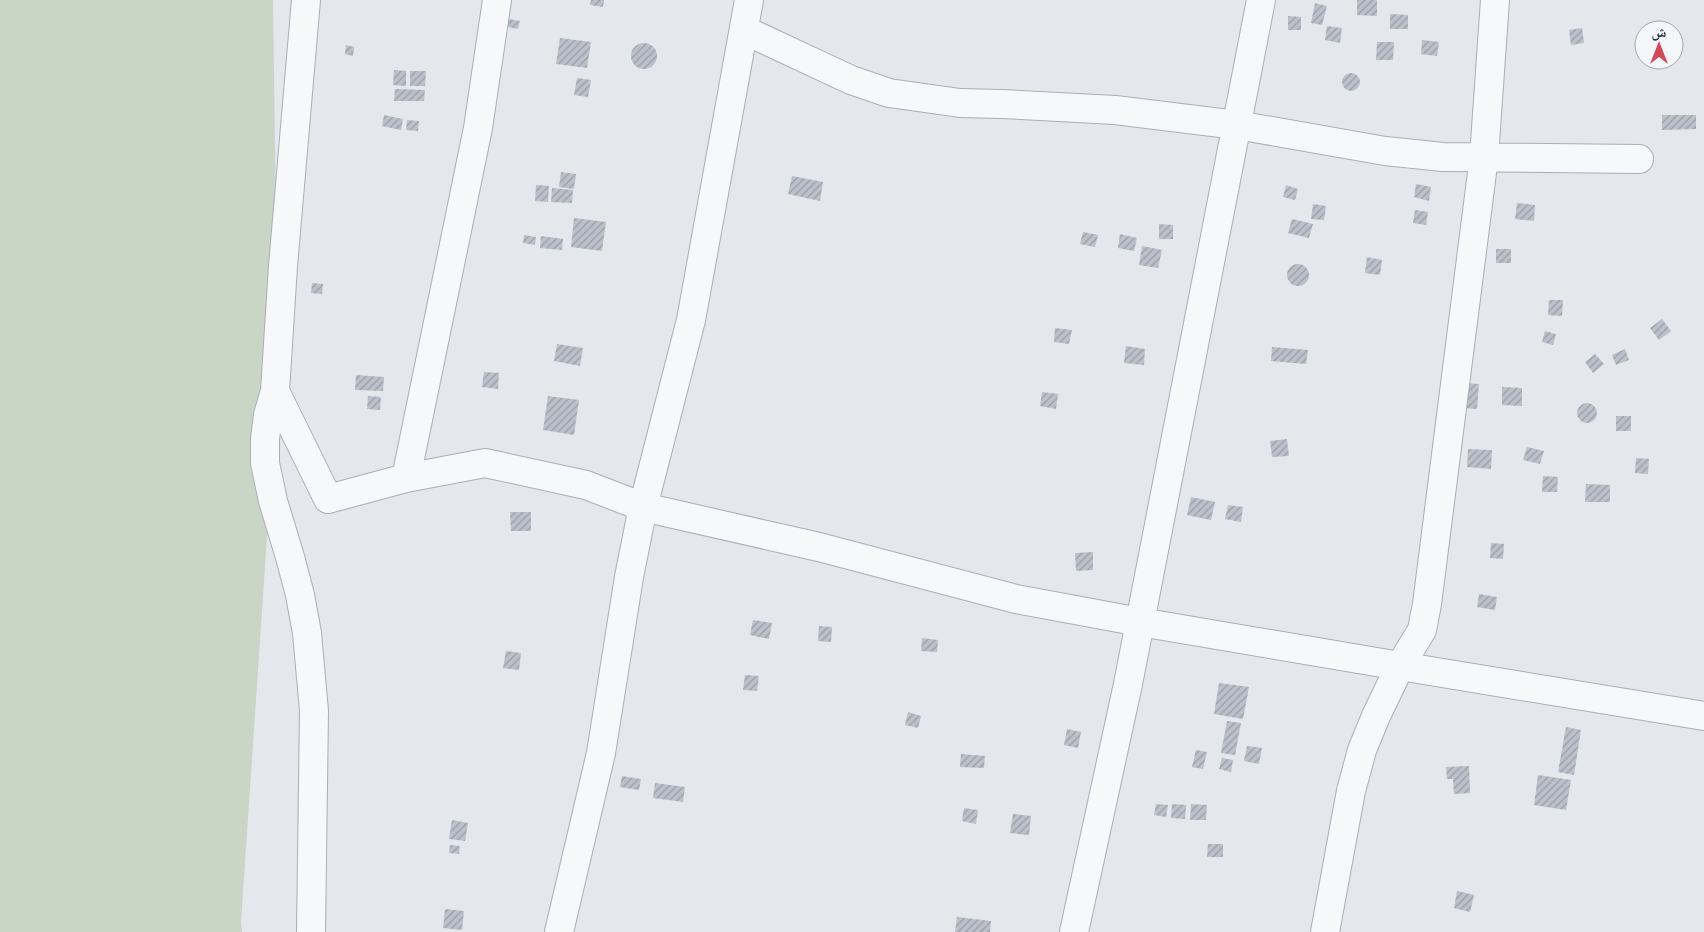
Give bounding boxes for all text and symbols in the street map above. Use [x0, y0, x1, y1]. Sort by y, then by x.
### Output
north arrow [1634, 20, 1684, 70]
text: ش [1652, 22, 1667, 41]

